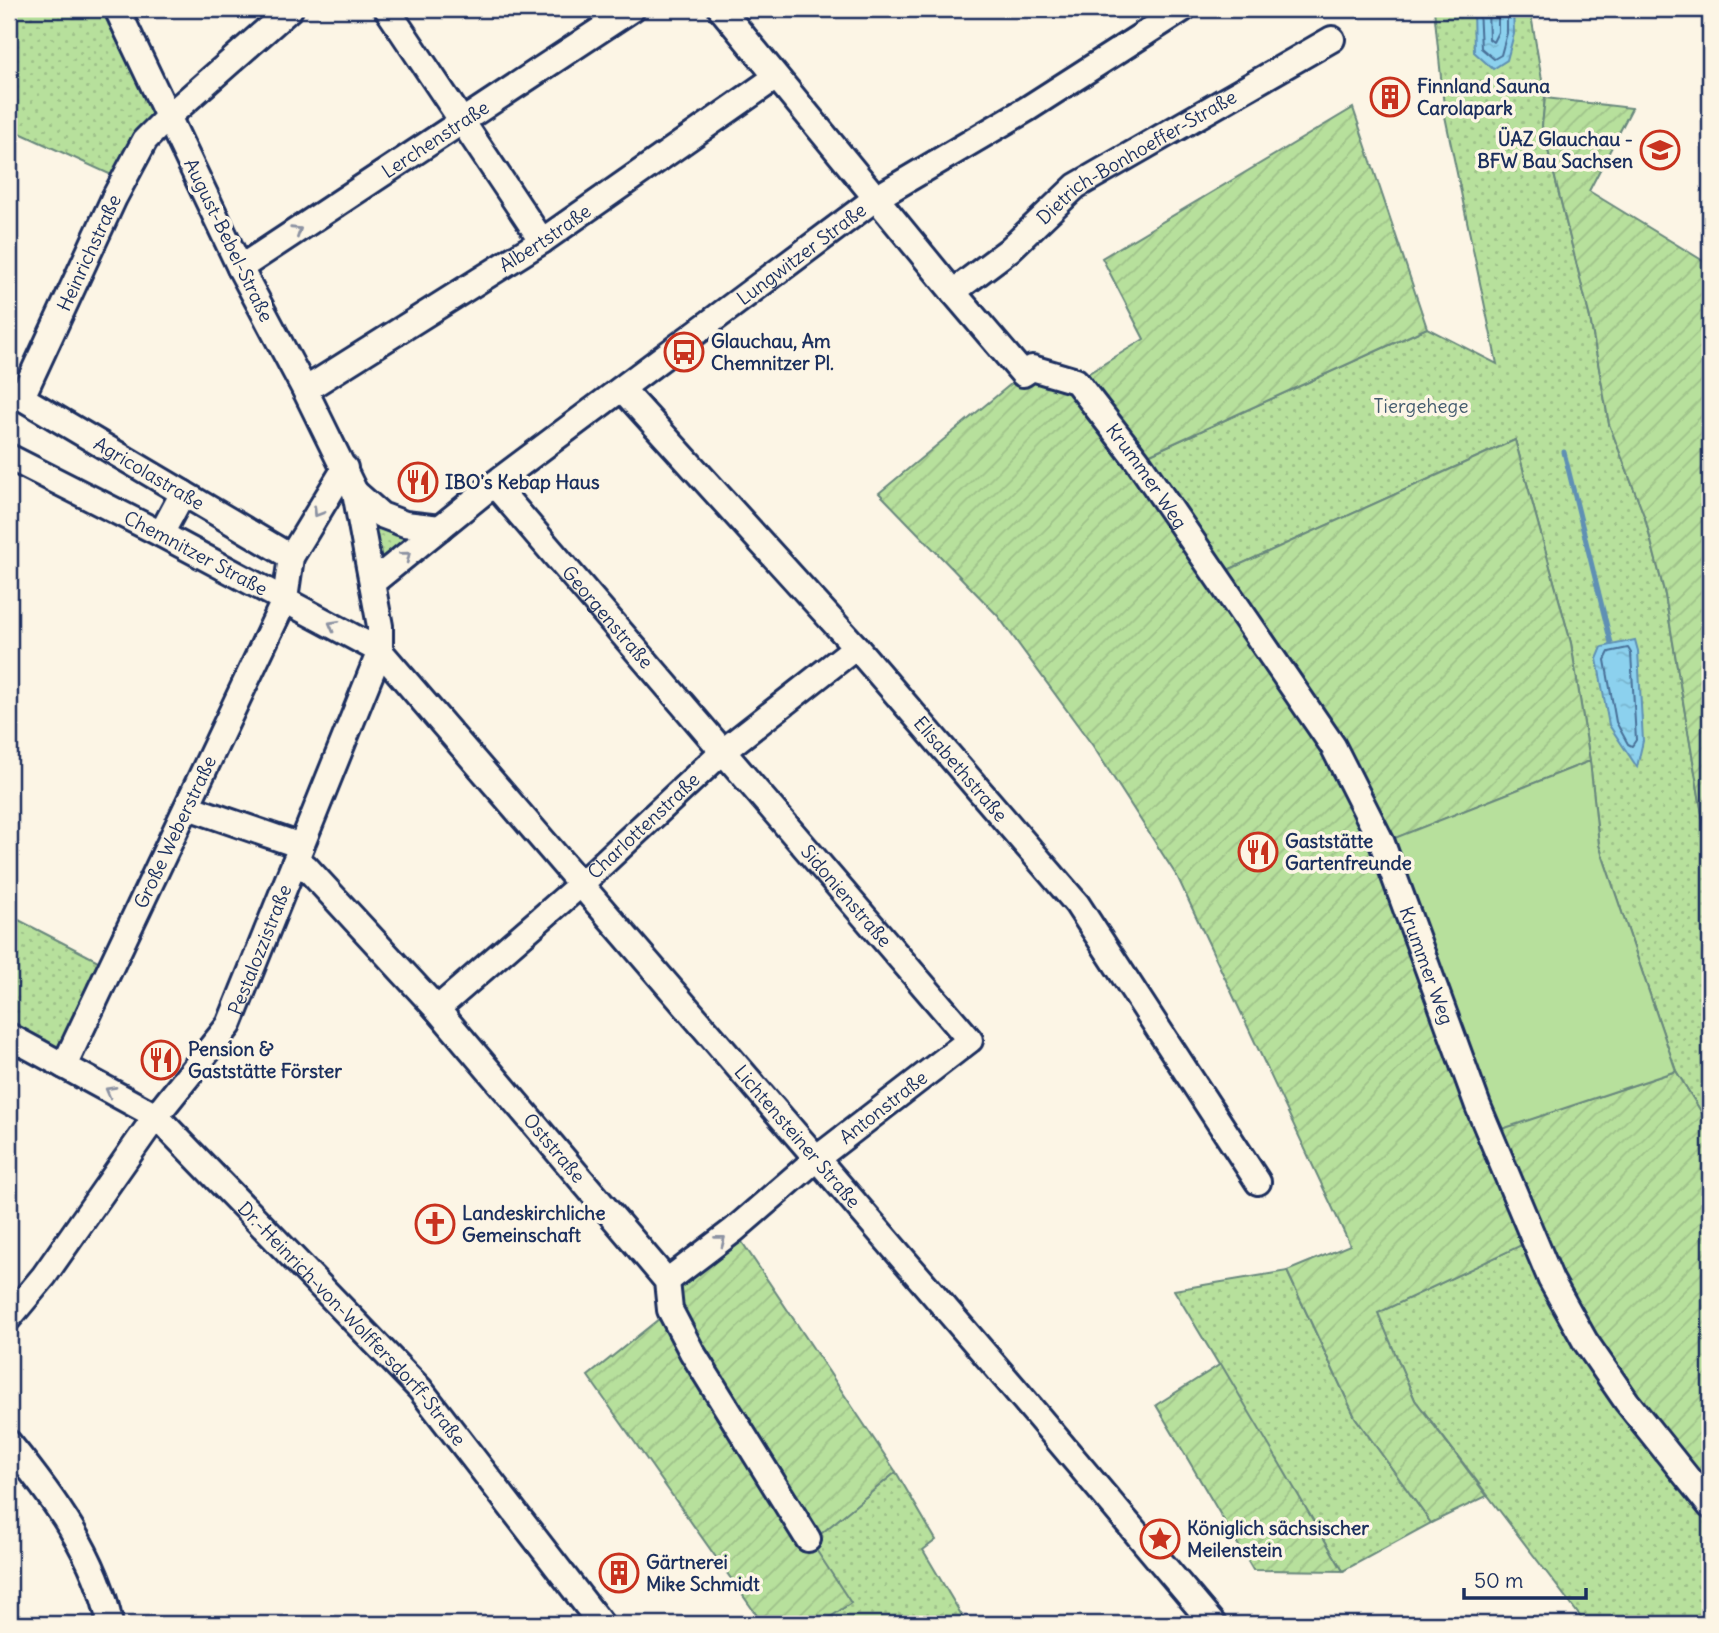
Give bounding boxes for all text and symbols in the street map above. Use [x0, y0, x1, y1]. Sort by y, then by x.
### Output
place label: Finnland Sauna Carolapark [1417, 74, 1550, 120]
building icon: Finnland Sauna Carolapark [1369, 76, 1411, 118]
street label: Dietrich-Bonhoeffer-Straße [1031, 84, 1241, 229]
street label: Lerchenstraße [377, 95, 493, 183]
place label: ÜAZ Glauchau - BFW Bau Sachsen [1477, 126, 1633, 173]
school or university icon: ÜAZ Glauchau - BFW Bau Sachsen [1639, 129, 1681, 171]
street label: August-Bebel-Straße [179, 154, 279, 326]
street label: Heinrichstraße [51, 191, 126, 315]
street label: Lungwitzer Straße [732, 198, 871, 310]
street label: Albertstraße [494, 199, 595, 277]
one-way arrow [289, 226, 302, 239]
place label: Glauchau, Am Chemnitzer Pl. [711, 329, 834, 375]
bus stop icon: Glauchau, Am Chemnitzer Pl. [663, 331, 705, 373]
park label: Tiergehege [1374, 394, 1468, 418]
street label: Krummer Weg [1101, 418, 1193, 533]
street label: Agricolastraße [90, 431, 209, 515]
restaurant icon: IBO's Kebap Haus [397, 461, 439, 503]
place label: IBO's Kebap Haus [445, 470, 600, 494]
street label: Chemnitzer Straße [120, 505, 272, 601]
one-way arrow [313, 505, 326, 518]
one-way arrow [399, 551, 411, 564]
street label: Georgenstraße [557, 560, 659, 673]
one-way arrow [327, 620, 340, 633]
street label: Elisabethstraße [909, 711, 1013, 826]
street label: Große Weberstraße [128, 752, 221, 912]
street label: Charlottenstraße [582, 767, 704, 884]
place label: Gaststätte Gartenfreunde [1285, 829, 1412, 875]
restaurant icon: Gaststätte Gartenfreunde [1237, 831, 1279, 873]
street label: Sidonienstraße [796, 840, 897, 952]
street label: Pestalozzistraße [222, 881, 296, 1018]
street label: Krummer Weg [1394, 903, 1459, 1028]
place label: Pension & Gaststätte Förster [188, 1037, 342, 1083]
restaurant icon: Pension & Gaststätte Förster [140, 1039, 182, 1081]
street label: Lichtensteiner Straße [729, 1060, 866, 1213]
street label: Antonstraße [834, 1065, 932, 1149]
one-way arrow [104, 1086, 117, 1099]
street label: Oststraße [518, 1108, 591, 1188]
street label: Dr.-Heinrich-von-Wolffersdorff-Straße [233, 1196, 471, 1450]
place label: Landeskirchliche Gemeinschaft [462, 1201, 606, 1247]
church icon: Landeskirchliche Gemeinschaft [414, 1203, 456, 1245]
one-way arrow [714, 1235, 726, 1248]
place label: Königlich sächsischer Meilenstein [1187, 1516, 1369, 1562]
place icon: Königlich sächsischer Meilenstein [1139, 1518, 1181, 1560]
place label: Gärtnerei Mike Schmidt [646, 1550, 760, 1596]
building icon: Gärtnerei Mike Schmidt [598, 1552, 640, 1594]
scale bar [1464, 1556, 1586, 1600]
text: 50 m [1474, 1567, 1523, 1594]

